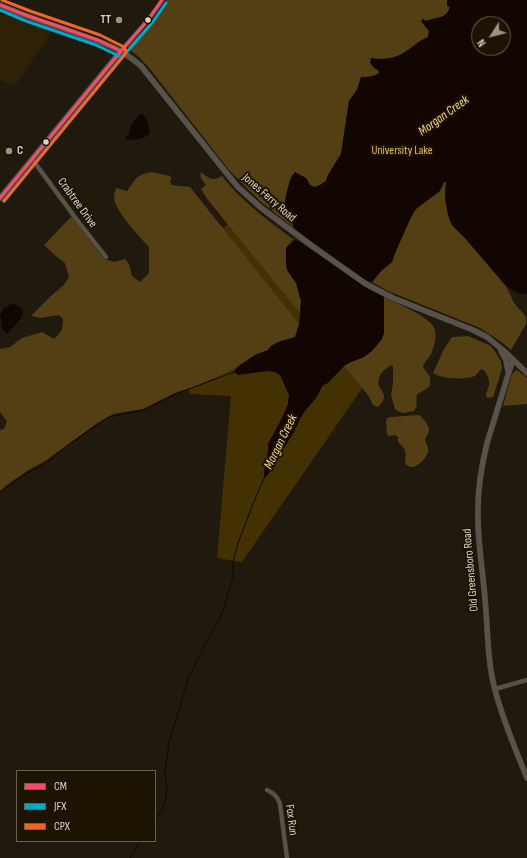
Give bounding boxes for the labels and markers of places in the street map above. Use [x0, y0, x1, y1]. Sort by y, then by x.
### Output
place label: TT [100, 13, 111, 27]
marker: TT [114, 15, 124, 25]
unlabelled marker [143, 15, 153, 25]
unlabelled marker [41, 137, 51, 147]
place label: C [17, 144, 23, 158]
marker: C [4, 146, 14, 156]

